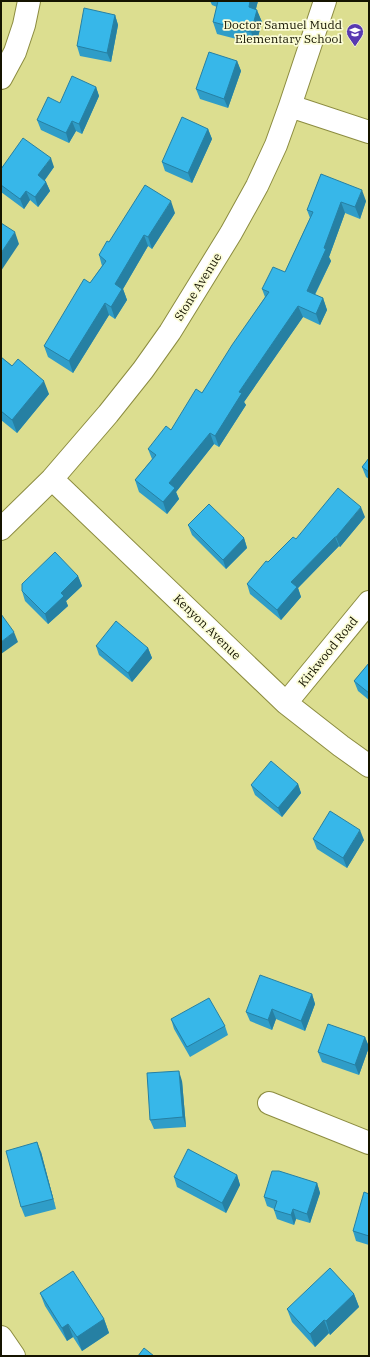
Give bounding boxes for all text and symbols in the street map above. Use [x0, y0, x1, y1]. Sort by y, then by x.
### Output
place label: Doctor Samuel Mudd Elementary School [224, 17, 342, 46]
school or university icon: Doctor Samuel Mudd Elementary School [345, 22, 365, 47]
street label: Stone Avenue [171, 250, 224, 323]
street label: Kenyon Avenue [171, 591, 244, 663]
street label: Kirkwood Road [295, 613, 361, 690]

